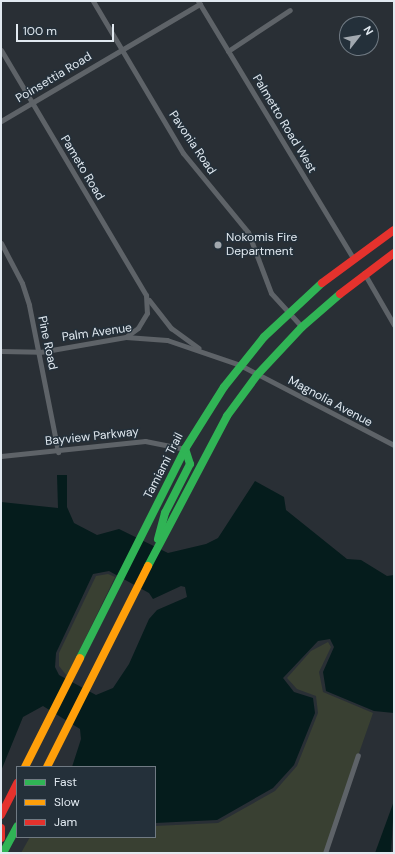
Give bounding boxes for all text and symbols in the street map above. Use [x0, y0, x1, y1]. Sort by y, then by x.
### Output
scale bar [18, 16, 116, 42]
north arrow [339, 16, 379, 56]
text: 100 m [23, 23, 57, 39]
text: N [360, 23, 376, 37]
street label: Poinsettia Road [13, 50, 95, 106]
street label: Palmetto Road West [249, 72, 319, 176]
street label: Pavonia Road [165, 108, 219, 178]
street label: Pameto Road [57, 133, 107, 203]
place label: Nokomis Fire Department [226, 231, 297, 259]
marker: Nokomis Fire Department [213, 240, 223, 250]
street label: Pine Road [34, 315, 60, 371]
street label: Palm Avenue [61, 321, 133, 345]
street label: Magnolia Avenue [285, 374, 375, 430]
street label: Bayview Parkway [44, 425, 140, 449]
street label: Tamiami Trail [141, 431, 187, 501]
legend [16, 766, 156, 838]
text: Fast [54, 774, 77, 790]
text: Slow [54, 794, 80, 810]
text: Jam [54, 814, 77, 830]

